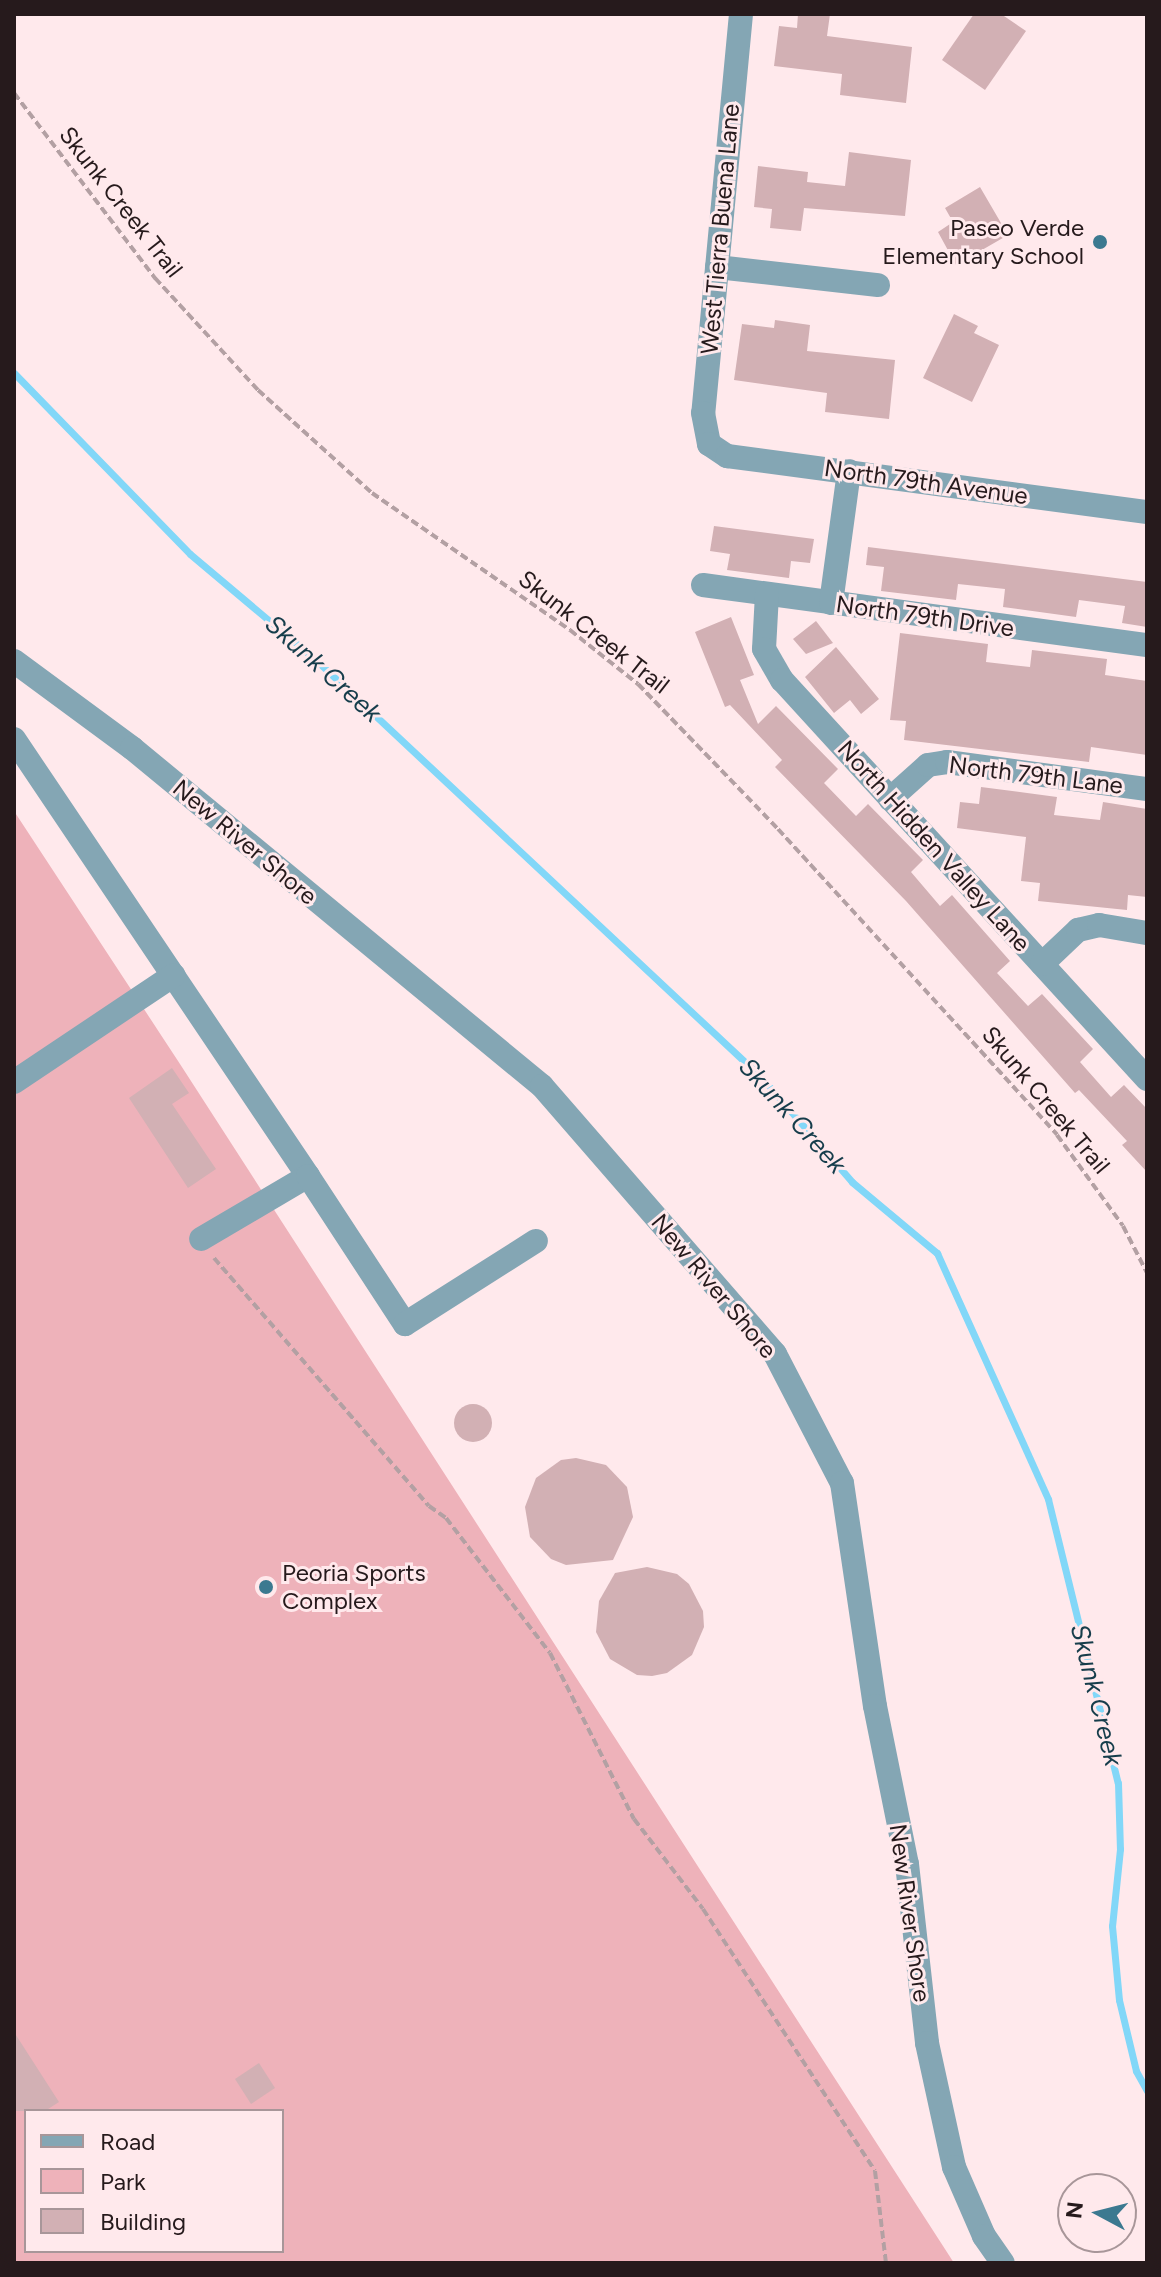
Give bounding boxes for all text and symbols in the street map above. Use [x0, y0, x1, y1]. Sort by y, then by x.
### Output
street label: West Tierra Buena Lane [695, 102, 745, 356]
street label: Skunk Creek Trail [53, 121, 189, 283]
place label: Paseo Verde Elementary School [882, 214, 1084, 270]
marker: Paseo Verde Elementary School [1091, 233, 1109, 251]
street label: North 79th Avenue [822, 453, 1030, 511]
street label: Skunk Creek Trail [513, 564, 675, 700]
street label: North 79th Drive [834, 589, 1016, 643]
water label: Skunk Creek [259, 609, 387, 729]
street label: North Hidden Valley Lane [832, 734, 1036, 958]
street label: North 79th Lane [947, 750, 1125, 800]
street label: New River Shore [167, 773, 323, 911]
street label: Skunk Creek Trail [976, 1021, 1116, 1179]
water label: Skunk Creek [732, 1052, 852, 1180]
street label: New River Shore [645, 1208, 783, 1364]
place label: Peoria Sports Complex [282, 1559, 426, 1615]
marker: Peoria Sports Complex [257, 1578, 275, 1596]
water label: Skunk Creek [1063, 1621, 1129, 1769]
street label: New River Shore [883, 1822, 937, 2004]
legend [24, 2109, 284, 2253]
text: Road [100, 2127, 155, 2156]
text: Park [100, 2167, 146, 2196]
north arrow [1057, 2173, 1137, 2253]
text: N [1060, 2200, 1089, 2220]
text: Building [100, 2207, 186, 2236]

